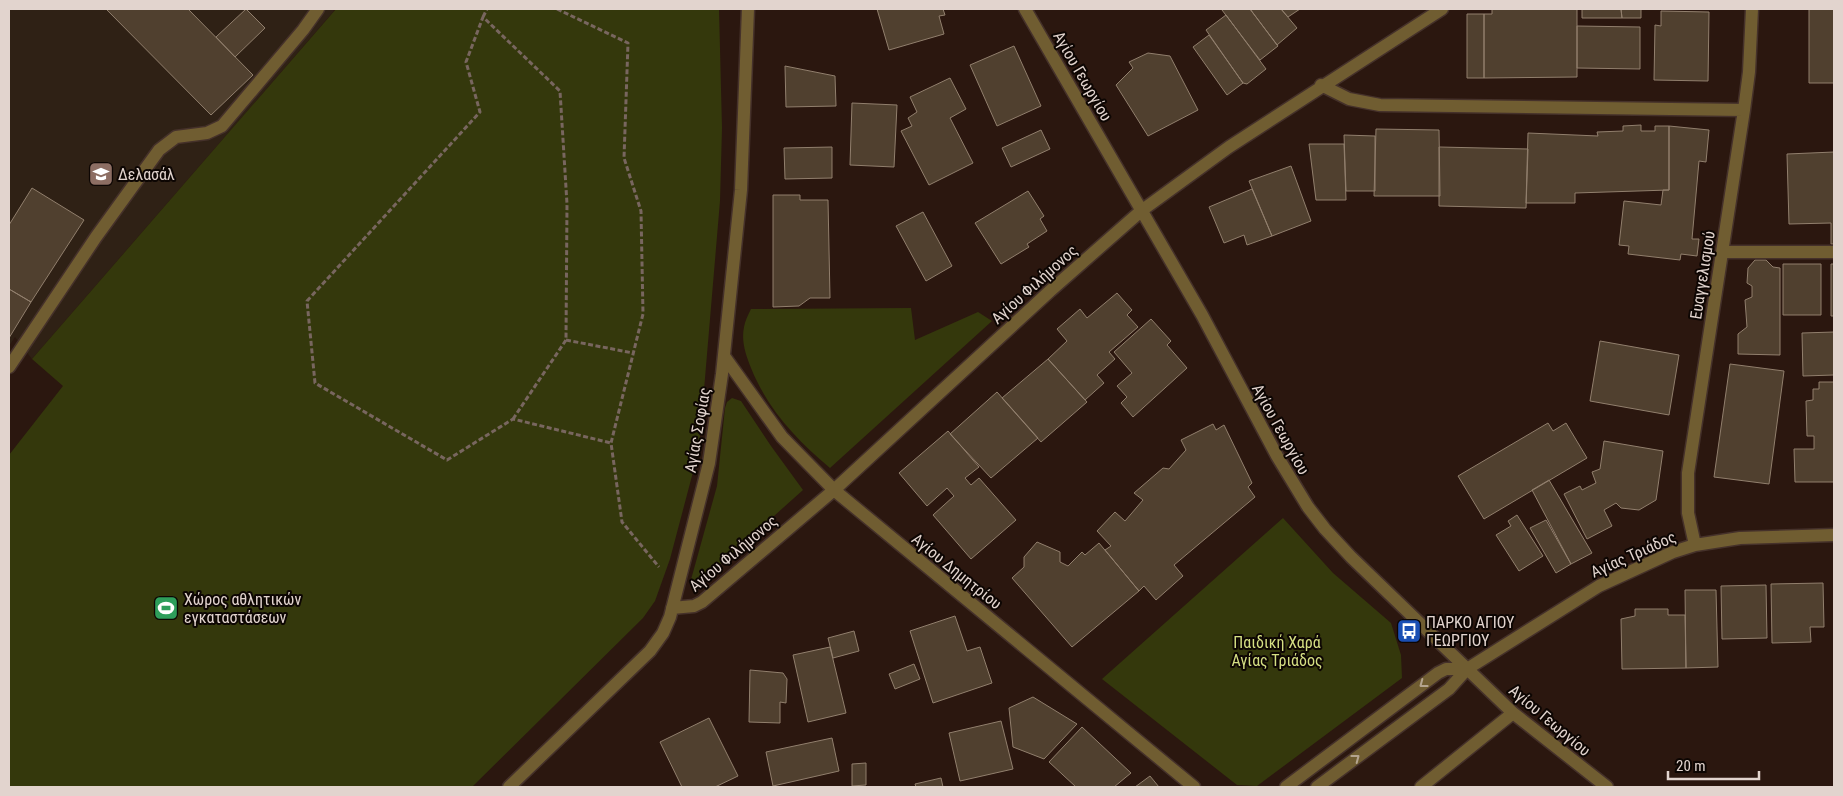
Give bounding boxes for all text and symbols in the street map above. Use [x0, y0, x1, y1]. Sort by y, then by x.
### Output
street label: Αγίου Γεωργίου [1049, 28, 1116, 125]
school or university icon: Δελασάλ [88, 161, 114, 187]
place label: Δελασάλ [118, 165, 175, 184]
street label: Ευαγγελισμού [1686, 229, 1719, 321]
street label: Αγίου Φιλήμονος [987, 241, 1081, 328]
street label: Αγίου Γεωργίου [1248, 381, 1313, 478]
street label: Αγίας Σοφίας [681, 386, 714, 474]
street label: Αγίου Φιλήμονος [685, 511, 781, 596]
street label: Αγίας Τριάδος [1588, 527, 1679, 582]
street label: Αγίου Δημητρίου [908, 529, 1005, 613]
place label: Χώρος αθλητικών εγκαταστάσεων [184, 590, 301, 627]
sports icon: Χώρος αθλητικών εγκαταστάσεων [153, 595, 179, 621]
place label: ΠΑΡΚΟ ΑΓΙΟΥ ΓΕΩΡΓΙΟΥ [1426, 613, 1515, 650]
bus stop icon: ΠΑΡΚΟ ΑΓΙΟΥ ΓΕΩΡΓΙΟΥ [1396, 618, 1422, 644]
park label: Παιδική Χαρά Αγίας Τριάδος [1231, 633, 1323, 670]
one-way arrow [1419, 678, 1429, 687]
street label: Αγίου Γεωργίου [1505, 681, 1594, 760]
scale bar [1668, 748, 1759, 780]
one-way arrow [1350, 755, 1360, 764]
text: 20 m [1676, 757, 1706, 775]

